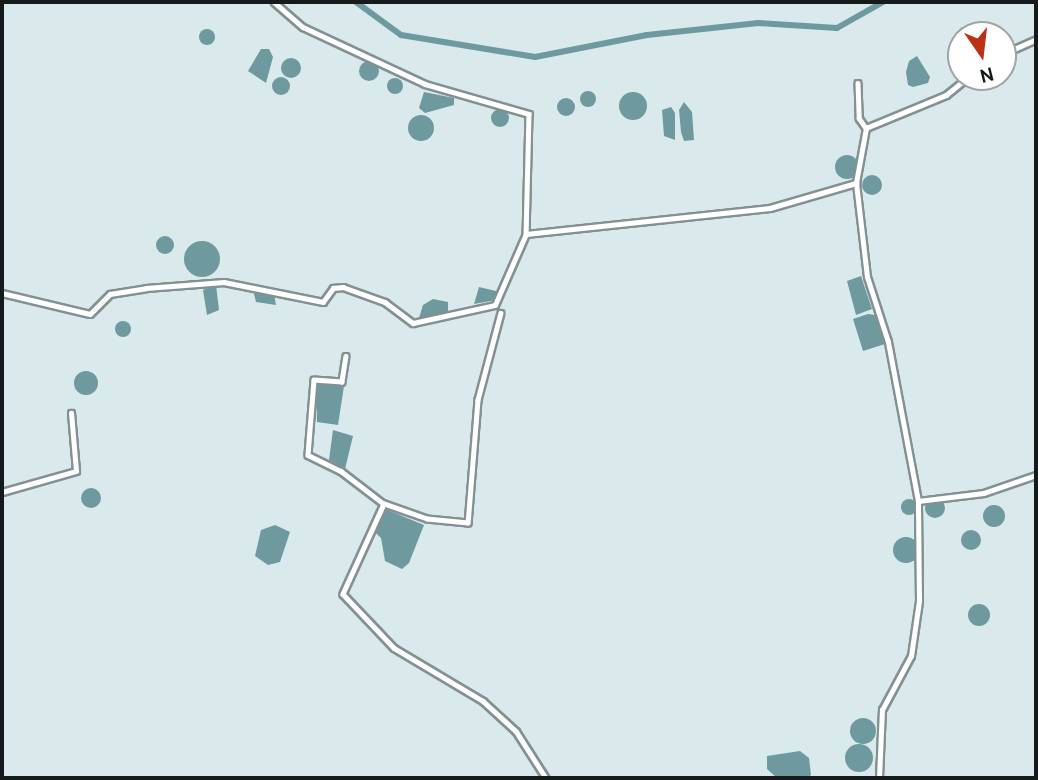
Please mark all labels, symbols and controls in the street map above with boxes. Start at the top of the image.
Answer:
north arrow [947,21,1017,91]
text: N [977,62,996,88]

